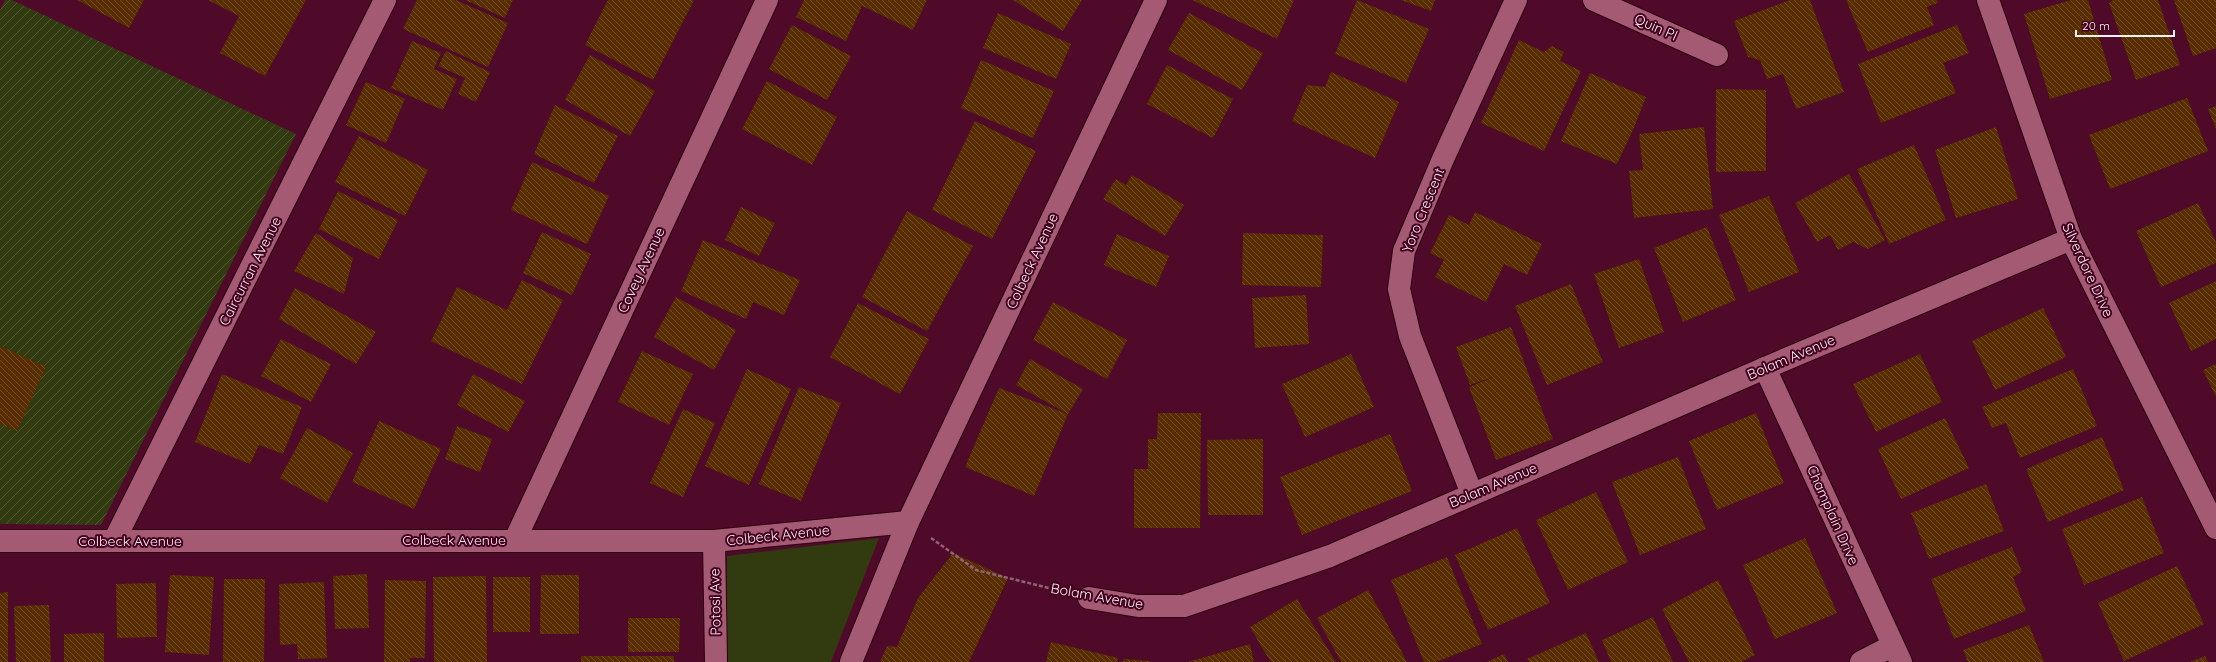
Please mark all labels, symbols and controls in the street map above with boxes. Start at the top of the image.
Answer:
street label: Quin Pl [1632,10,1680,44]
scale bar [2076,12,2174,38]
text: 20 m [2082,18,2110,33]
street label: Yoro Crescent [1398,165,1448,255]
street label: Colbeck Avenue [1002,210,1062,312]
street label: Caircurran Avenue [215,213,285,328]
street label: Silverdore Drive [2058,220,2118,320]
street label: Covey Avenue [613,224,669,316]
street label: Bolam Avenue [1744,330,1838,384]
street label: Bolam Avenue [1446,458,1540,512]
street label: Champlain Drive [1803,462,1863,568]
street label: Colbeck Avenue [726,521,831,549]
street label: Colbeck Avenue [402,531,506,549]
street label: Colbeck Avenue [78,532,182,550]
street label: Potosi Ave [705,568,725,636]
street label: Bolam Avenue [1049,579,1145,613]

